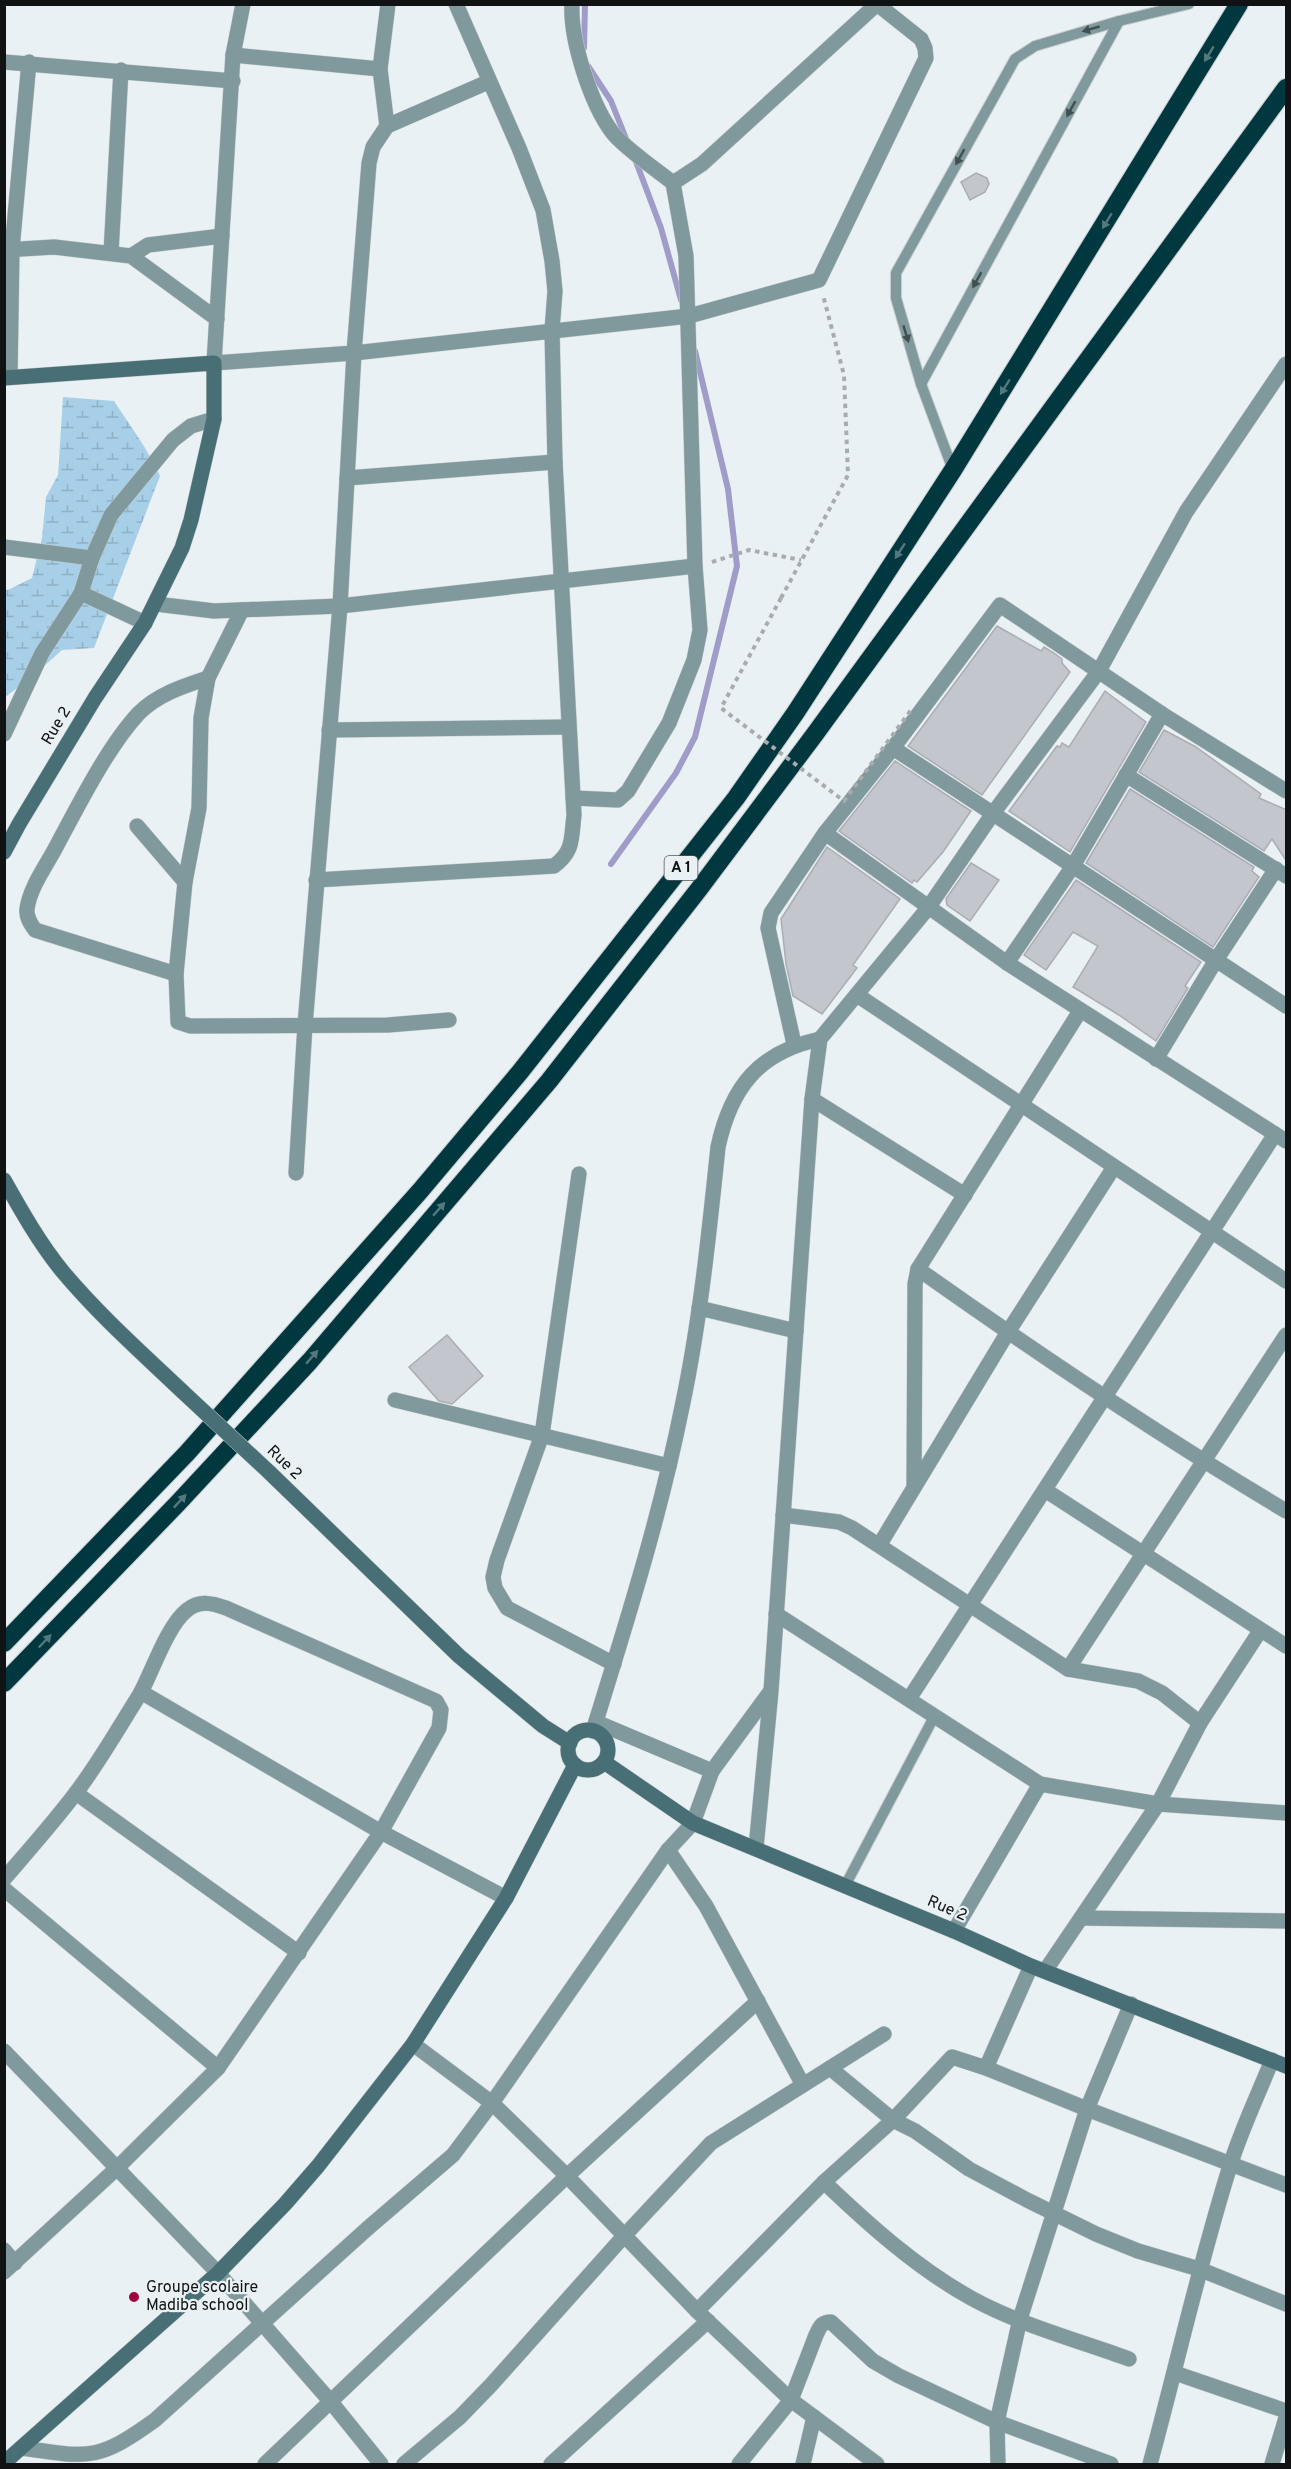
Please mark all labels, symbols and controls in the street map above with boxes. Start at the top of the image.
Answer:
one-way arrow [1082,25,1100,34]
one-way arrow [1203,46,1214,63]
one-way arrow [1066,101,1076,118]
one-way arrow [955,149,966,165]
one-way arrow [1102,213,1113,229]
one-way arrow [972,272,982,289]
one-way arrow [902,325,911,343]
one-way arrow [999,379,1010,395]
one-way arrow [894,543,906,559]
street label: Rue 2 [38,703,76,749]
road number: A 1 [664,856,698,880]
one-way arrow [432,1202,445,1217]
one-way arrow [306,1349,319,1365]
street label: Rue 2 [262,1441,306,1485]
one-way arrow [173,1494,187,1508]
one-way arrow [38,1634,51,1649]
street label: Rue 2 [924,1892,970,1926]
place label: Groupe scolaire Madiba school [146,2278,258,2316]
marker: Groupe scolaire Madiba school [127,2290,141,2304]

